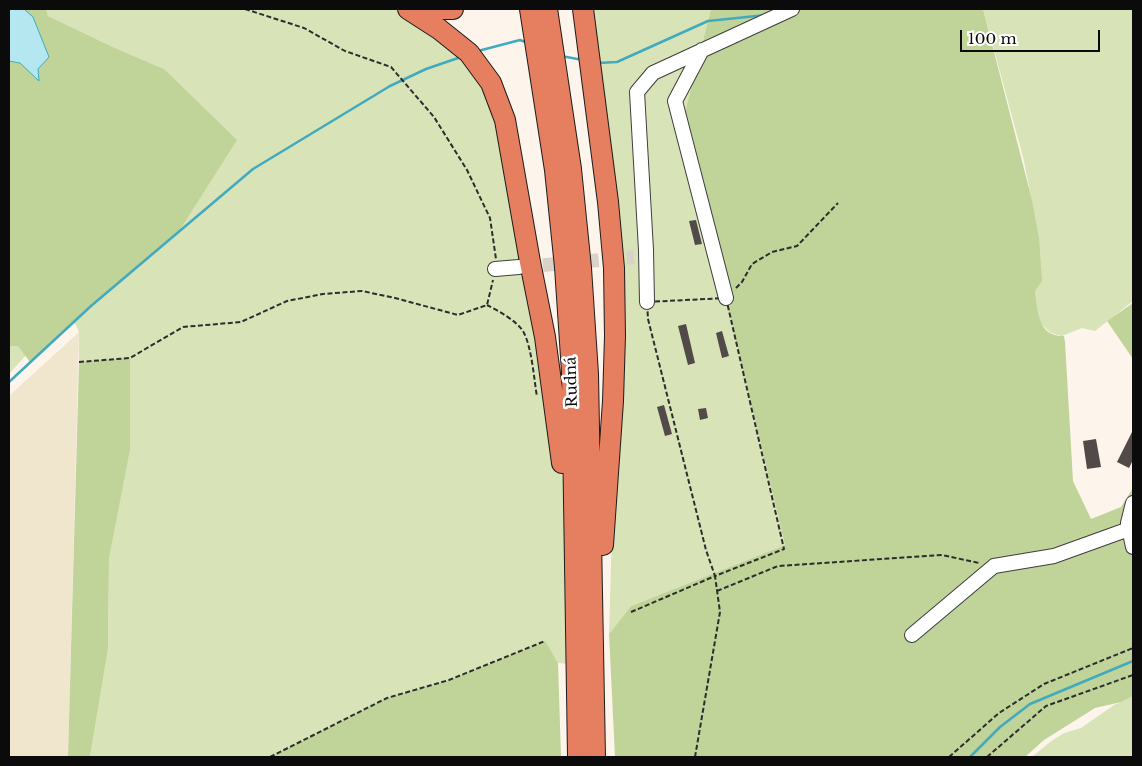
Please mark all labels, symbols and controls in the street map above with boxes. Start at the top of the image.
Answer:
scale bar [962,20,1102,52]
text: 100 m [968,29,1017,48]
street label: Rudná [562,356,582,408]

